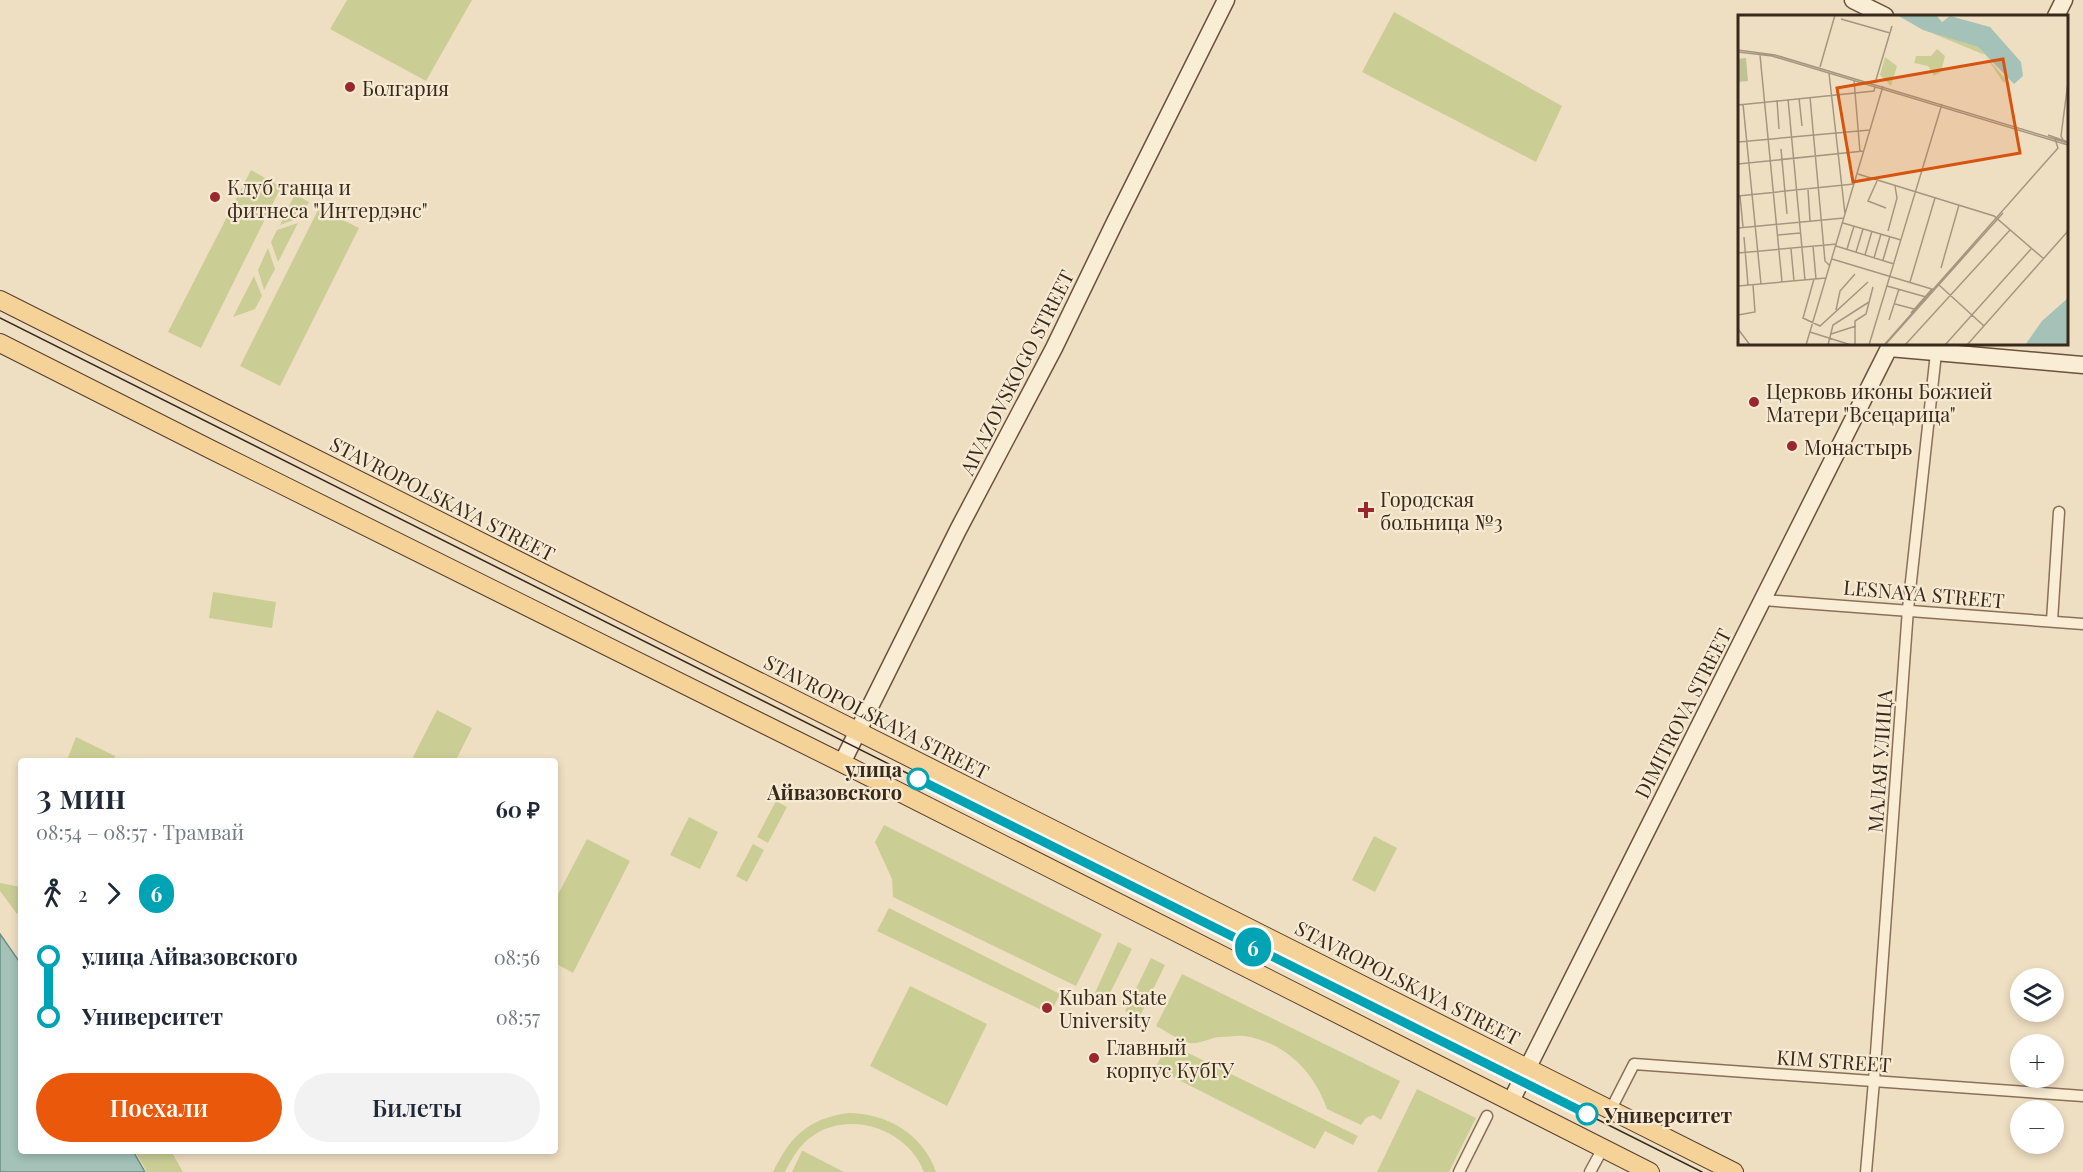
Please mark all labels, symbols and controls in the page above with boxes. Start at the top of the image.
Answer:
inset map [1738,15,2068,345]
place label: Болгария [362,74,449,101]
marker: Болгария [343,80,357,94]
place label: Клуб танца и фитнеса "Интердэнс" [227,173,428,223]
marker: Клуб танца и фитнеса "Интердэнс" [208,190,222,204]
street label: AIVAZOVSKOGO STREET [952,265,1079,480]
place label: Церковь иконы Божией Матери "Всецарица" [1766,377,1992,427]
marker: Церковь иконы Божией Матери "Всецарица" [1747,395,1761,409]
street label: STAVROPOLSKAYA STREET [326,429,560,567]
place label: Монастырь [1804,433,1912,460]
marker: Монастырь [1785,439,1799,453]
place label: Городская больница №3 [1380,485,1503,535]
marker: Городская больница №3 [1357,501,1375,519]
street label: LESNAYA STREET [1842,573,2006,613]
street label: DIMITROVA STREET [1628,624,1736,802]
street label: STAVROPOLSKAYA STREET [760,647,994,785]
street label: МАЛАЯ УЛИЦА [1861,688,1897,833]
place label: улица Айвазовского [766,755,903,805]
marker: улица Айвазовского [907,768,929,790]
text: 3 мин [36,773,126,817]
text: 60 ₽ [496,794,540,824]
text: 08:54 – 08:57 · Трамвай [36,818,244,845]
icon: walk [36,877,69,910]
icon: forward [97,877,130,910]
text: 6 [151,879,162,907]
text: 2 [78,880,88,907]
street label: STAVROPOLSKAYA STREET [1291,913,1525,1051]
line badge: 6 [1234,928,1272,966]
text: 6 [1247,933,1259,961]
text: улица Айвазовского [82,941,298,971]
text: 08:56 [494,943,540,970]
map controls [2010,968,2064,1154]
button: layers [2010,968,2064,1022]
place label: Kuban State University [1059,983,1167,1033]
text: Университет [82,1001,223,1031]
marker: Kuban State University [1040,1001,1054,1015]
text: 08:57 [496,1003,540,1030]
place label: Главный корпус КубГУ [1106,1033,1235,1083]
button: + [2010,1034,2064,1088]
street label: KIM STREET [1776,1043,1892,1077]
marker: Главный корпус КубГУ [1087,1051,1101,1065]
button: Поехали [36,1073,282,1142]
button: Билеты [294,1073,540,1142]
button: − [2010,1100,2064,1154]
place label: Университет [1603,1101,1733,1128]
marker: Университет [1576,1103,1598,1125]

